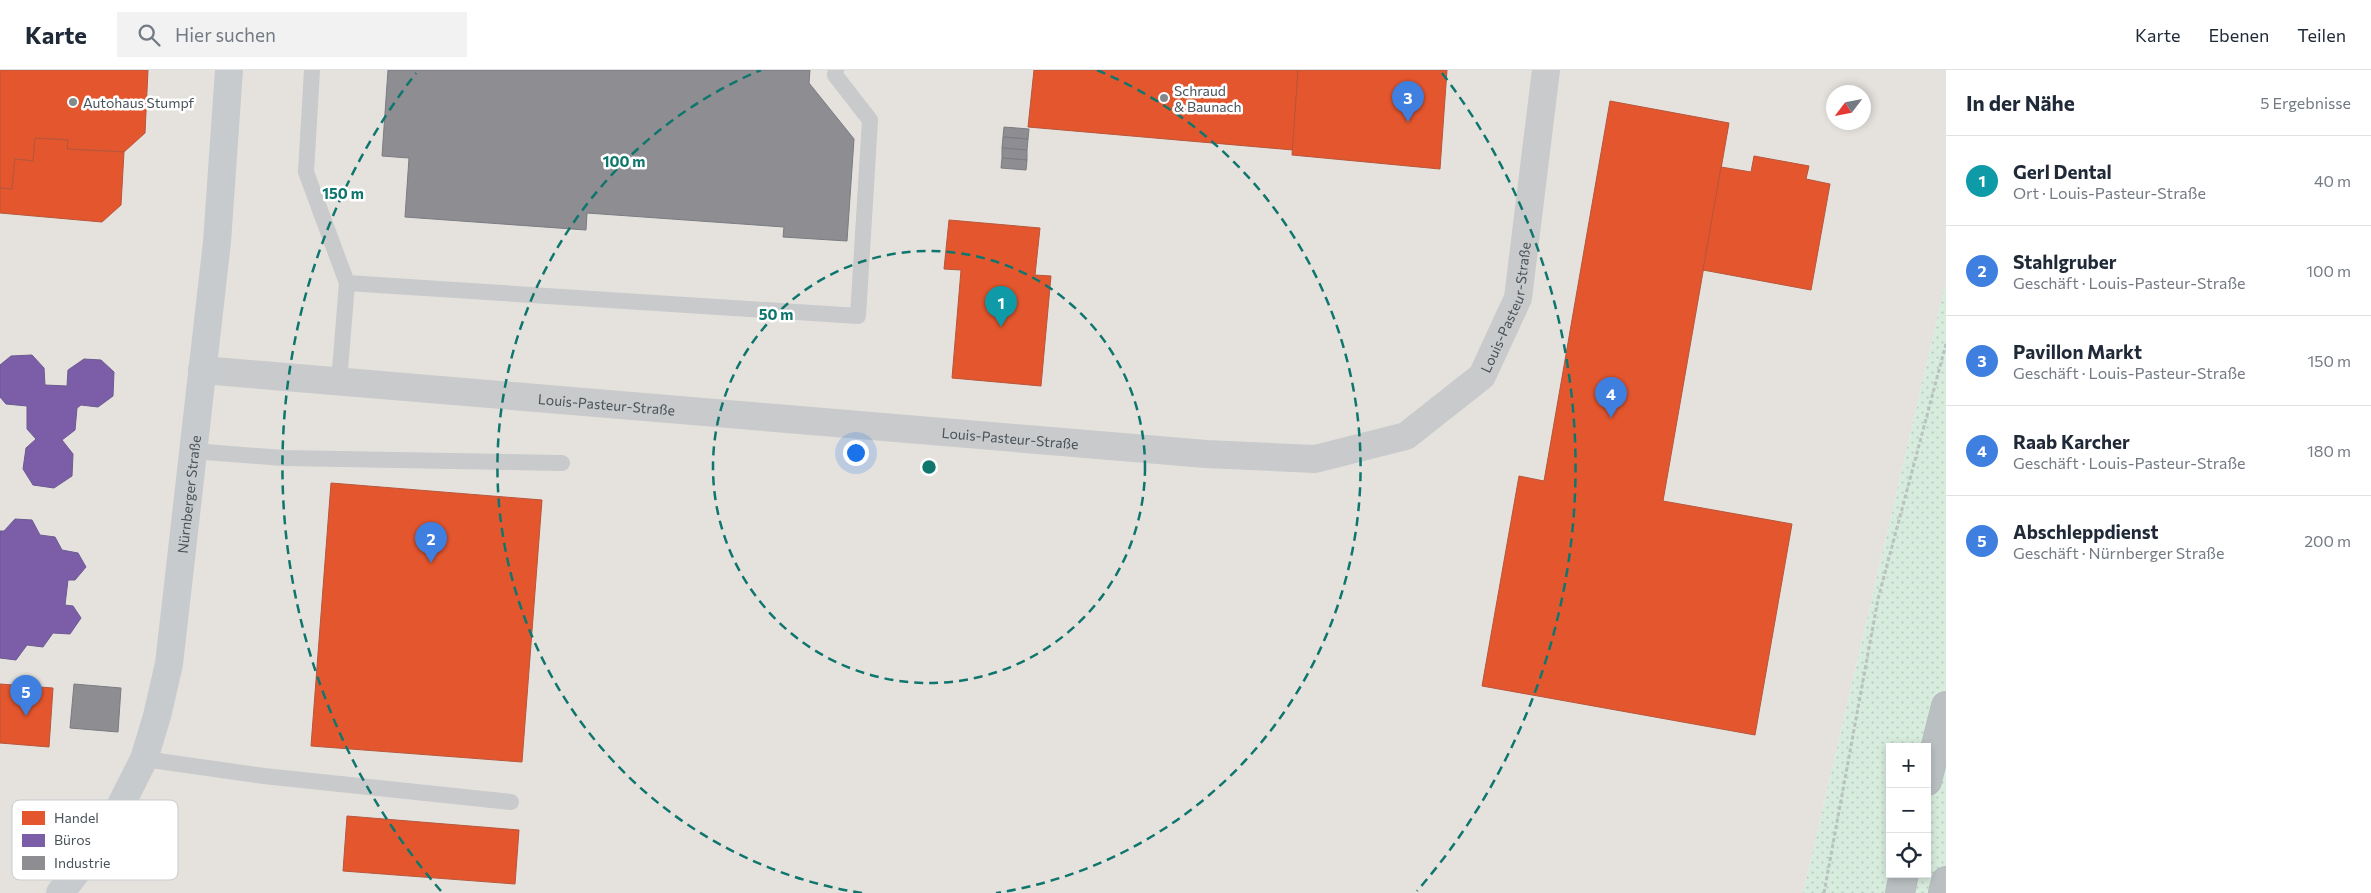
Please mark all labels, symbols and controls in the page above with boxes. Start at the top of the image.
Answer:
search box [117,12,467,57]
text: Karte [25,20,87,49]
icon: search [135,21,163,49]
text: Hier suchen [175,23,276,46]
text: Karte [2135,24,2180,46]
text: Ebenen [2208,24,2269,46]
text: Teilen [2297,24,2346,46]
pin: 3 [1392,81,1424,122]
place label: Schraud & Baunach [1174,82,1241,115]
north arrow [1826,85,1871,130]
text: In der Nähe [1966,90,2075,115]
marker: Schraud & Baunach [1158,92,1170,104]
text: 5 Ergebnisse [2260,93,2351,112]
place label: Autohaus Stumpf [83,94,195,111]
marker: Autohaus Stumpf [67,96,79,108]
text: 100 m [603,152,645,170]
text: Gerl Dental [2013,160,2112,183]
text: 1 [1978,171,1986,190]
text: 40 m [2314,171,2351,190]
text: Ort · Louis-Pasteur-Straße [2013,183,2206,202]
text: 150 m [322,184,364,202]
street label: Louis-Pasteur-Straße [1476,241,1533,375]
text: Stahlgruber [2013,250,2117,273]
text: 2 [1977,261,1987,280]
text: 100 m [2306,261,2351,280]
text: Geschäft · Louis-Pasteur-Straße [2013,273,2246,292]
pin: 1 [985,286,1017,327]
text: 50 m [759,305,793,323]
text: Pavillon Markt [2013,340,2142,363]
text: 3 [1977,351,1987,370]
text: 150 m [2308,351,2351,370]
text: Geschäft · Louis-Pasteur-Straße [2013,363,2246,382]
pin: 4 [1595,377,1627,418]
street label: Louis-Pasteur-Straße [537,390,676,418]
street label: Louis-Pasteur-Straße [941,423,1079,452]
text: Raab Karcher [2013,430,2130,453]
street label: Nürnberger Straße [173,434,203,554]
your location [843,440,869,466]
text: 4 [1977,441,1987,460]
text: 180 m [2307,441,2351,460]
text: Geschäft · Louis-Pasteur-Straße [2013,453,2246,472]
centre of rings [920,458,938,476]
text: Abschleppdienst [2013,520,2159,543]
pin: 2 [415,522,447,563]
text: 5 [1977,531,1987,550]
text: 200 m [2304,531,2351,550]
text: Geschäft · Nürnberger Straße [2013,543,2224,562]
pin: 5 [10,675,42,716]
map controls [1886,743,1931,878]
button: + [1886,743,1931,788]
button: − [1886,788,1931,833]
legend [12,800,178,880]
text: Handel [54,809,99,826]
text: Büros [54,831,91,848]
button: locate [1886,833,1931,878]
text: Industrie [54,854,111,871]

